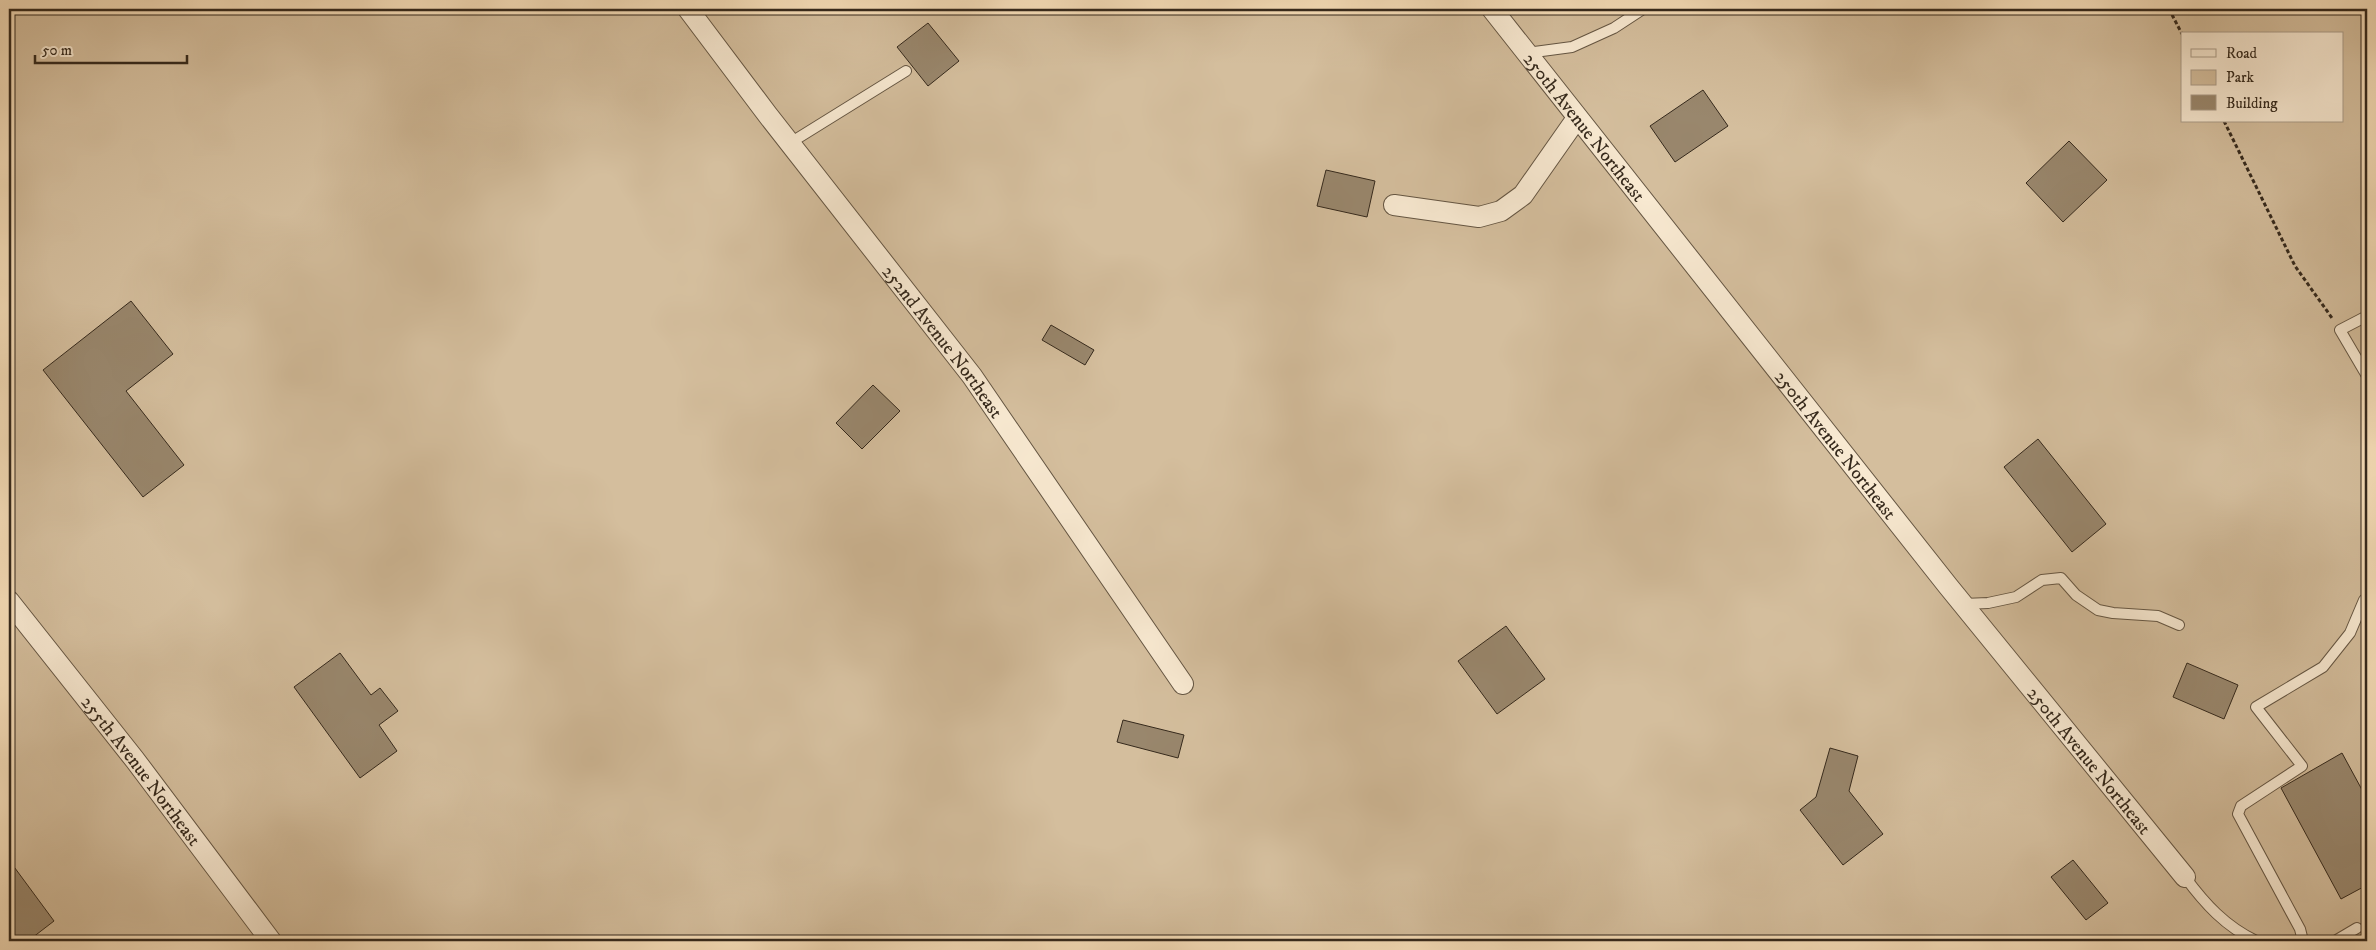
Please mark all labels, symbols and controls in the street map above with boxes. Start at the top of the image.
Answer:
scale bar [35,32,188,64]
legend [2181,32,2344,122]
text: 50 m [42,41,72,60]
text: Road [2226,44,2258,63]
street label: 250th Avenue Northeast [1518,48,1650,207]
text: Park [2226,68,2255,87]
text: Building [2226,94,2278,113]
street label: 252nd Avenue Northeast [877,261,1007,423]
street label: 250th Avenue Northeast [1769,366,1901,525]
street label: 250th Avenue Northeast [2022,683,2156,840]
street label: 255th Avenue Northeast [76,692,205,851]

